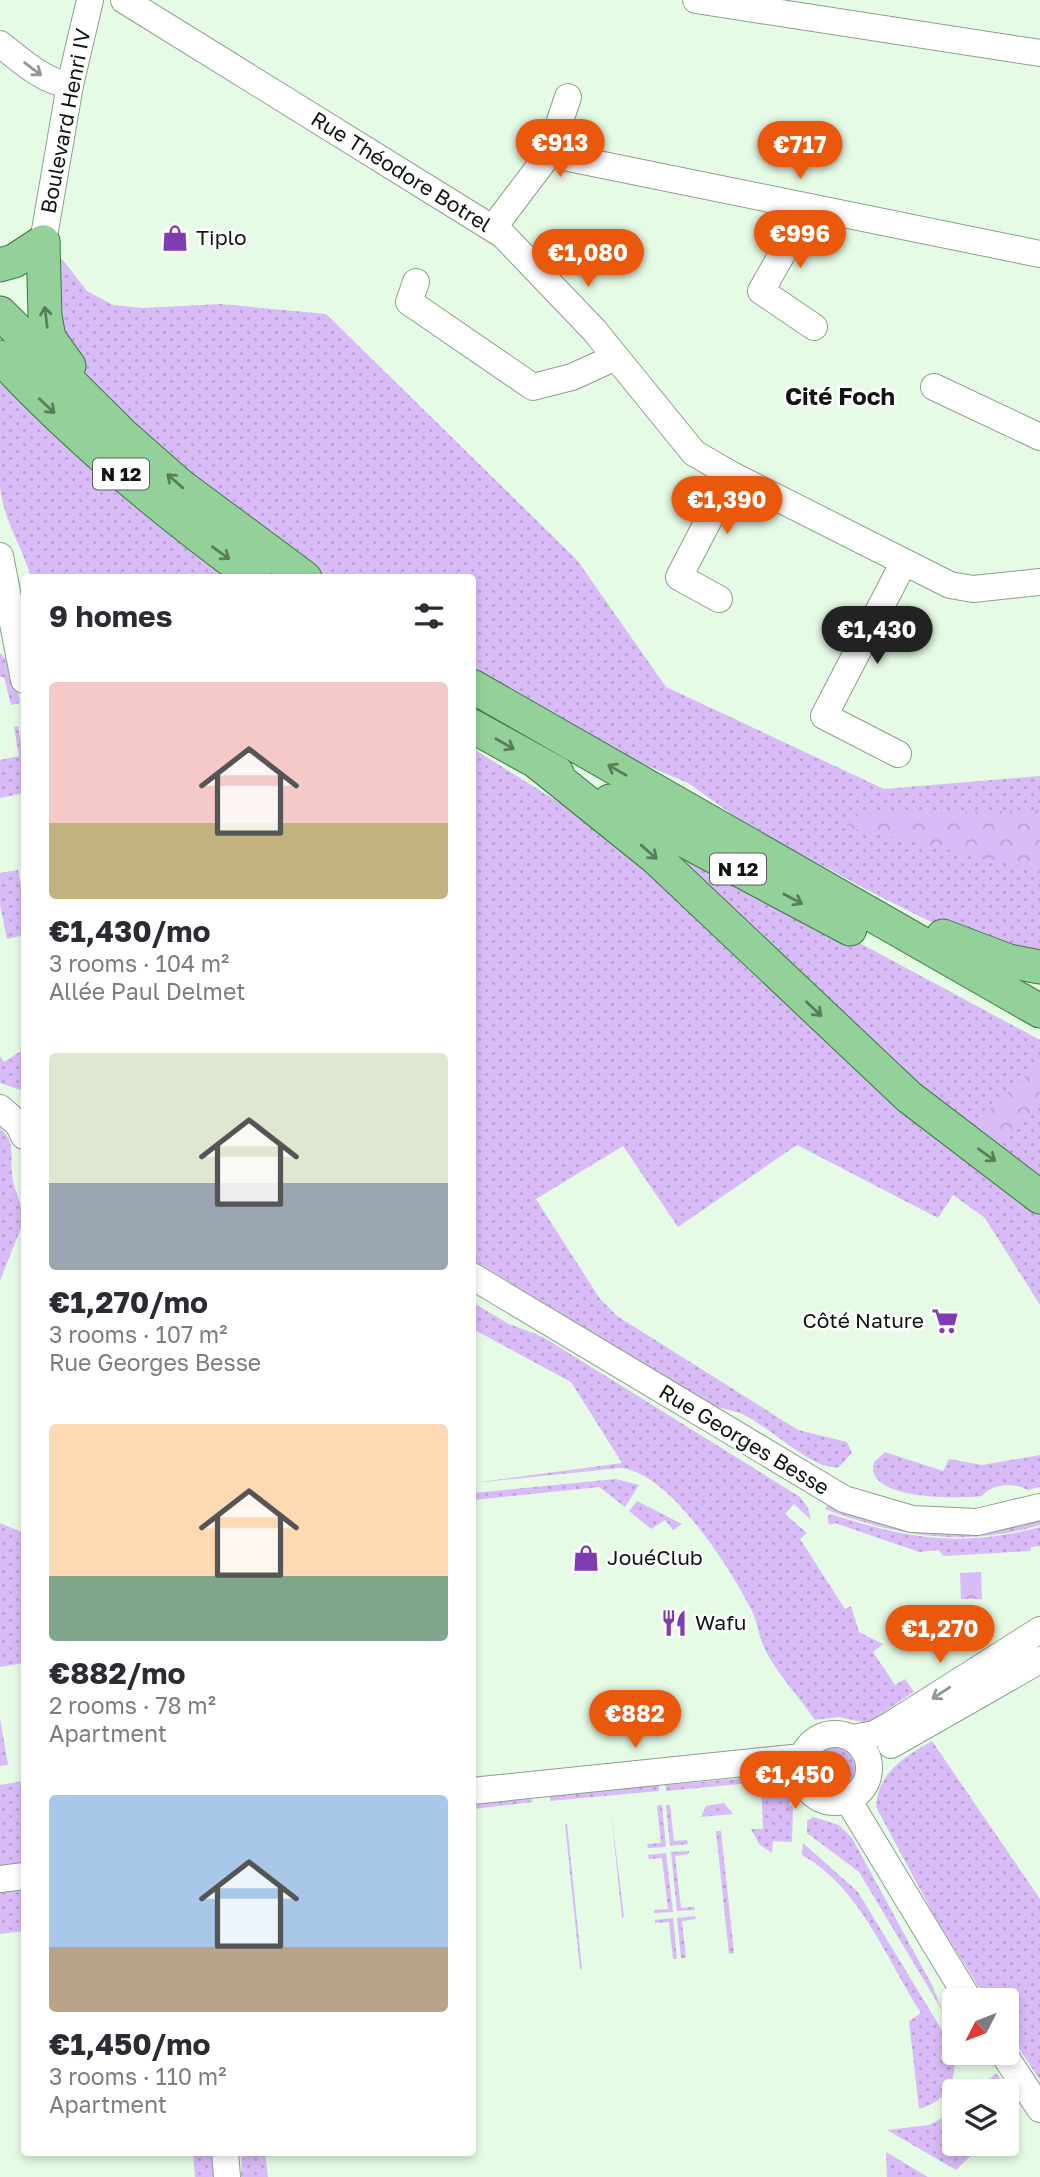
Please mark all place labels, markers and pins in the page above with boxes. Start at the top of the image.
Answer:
pin: €913 [519,120,601,179]
pin: €717 [759,122,841,181]
pin: €996 [759,210,841,270]
shop icon: Tiplo [160,223,190,253]
place label: Tiplo [196,224,247,250]
pin: €1,080 [531,230,645,289]
pin: €1,390 [670,476,784,536]
pin: €1,430 [820,606,934,666]
supermarket icon: Côté Nature [930,1306,960,1336]
place label: Côté Nature [802,1307,924,1333]
shop icon: JouéClub [571,1543,601,1573]
place label: JouéClub [607,1544,703,1570]
pin: €1,270 [883,1606,997,1665]
restaurant icon: Wafu [659,1608,689,1638]
place label: Wafu [695,1609,747,1635]
pin: €882 [594,1690,676,1750]
pin: €1,450 [738,1752,852,1811]

